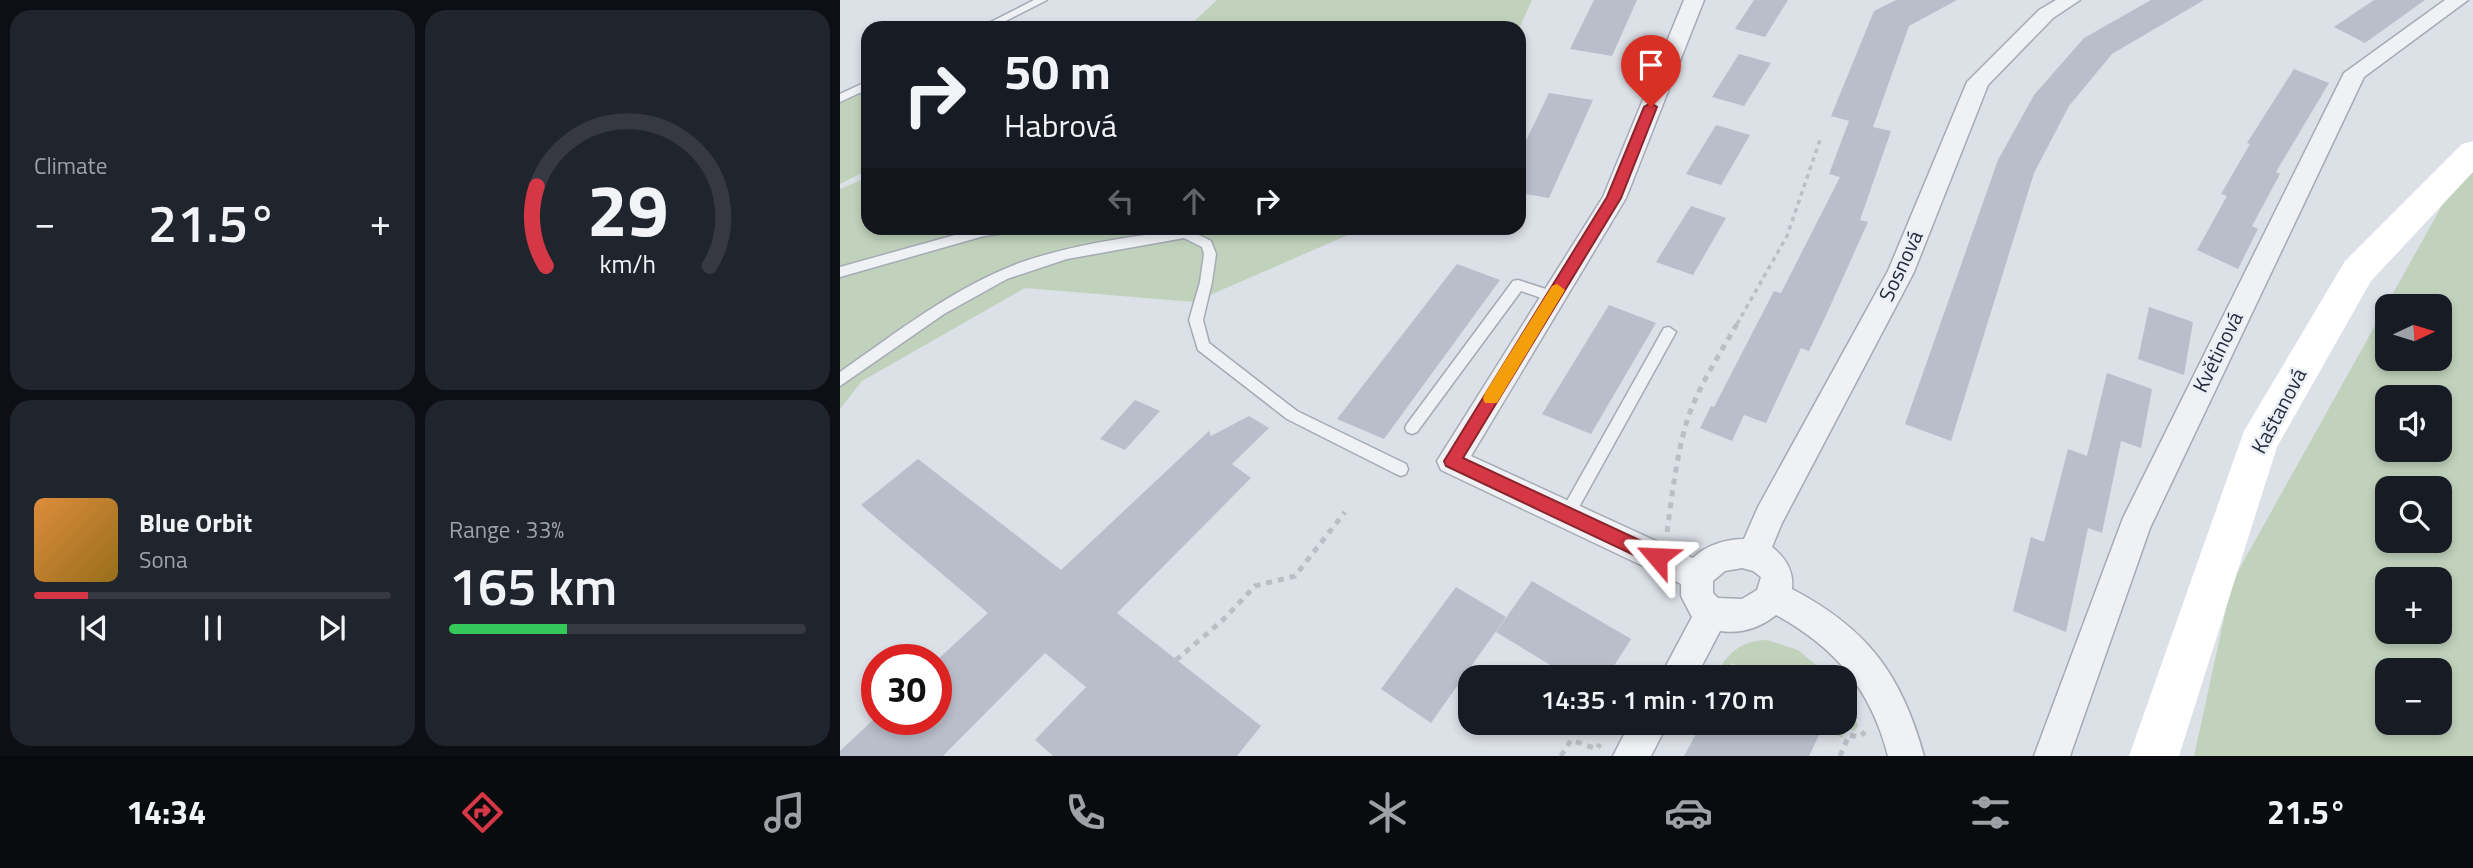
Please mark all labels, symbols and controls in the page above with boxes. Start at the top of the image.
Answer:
text: 50 m [1004,33,1111,108]
pin [1621,35,1681,107]
icon: arrive [1632,46,1670,84]
icon: right [889,49,980,140]
text: Habrová [1004,101,1117,149]
text: Climate [34,148,107,183]
text: 29 [587,154,668,264]
icon: left [1102,182,1140,220]
icon: ahead [1175,182,1213,220]
icon: right [1248,182,1286,220]
text: 21.5° [148,183,277,262]
text: − [34,193,55,251]
text: + [370,193,391,251]
street label: Sosnová [1870,224,1931,306]
text: km/h [599,245,656,283]
north arrow [2375,294,2452,371]
map controls [2375,294,2452,735]
street label: Květinová [2184,305,2251,397]
street label: Kaštanová [2242,362,2314,459]
button: sound [2375,385,2452,462]
button: search [2375,476,2452,553]
text: Blue Orbit [139,503,252,542]
text: Range · 33% [449,512,564,547]
position arrow [1620,520,1694,594]
text: Sona [139,542,187,577]
text: 165 km [449,546,617,625]
button: + [2375,567,2452,644]
icon: previous [75,609,113,647]
icon: pause [194,609,232,647]
icon: next [313,609,351,647]
speed limit sign: 30 [861,644,952,735]
button: − [2375,658,2452,735]
text: 14:35 · 1 min · 170 m [1541,680,1774,719]
text: 14:34 [126,788,206,836]
icon: directions [458,788,507,837]
icon: music [760,788,809,837]
icon: phone [1061,788,1110,837]
icon: climate [1363,788,1412,837]
icon: car [1664,788,1713,837]
icon: filters [1966,788,2015,837]
text: 21.5° [2267,788,2347,836]

